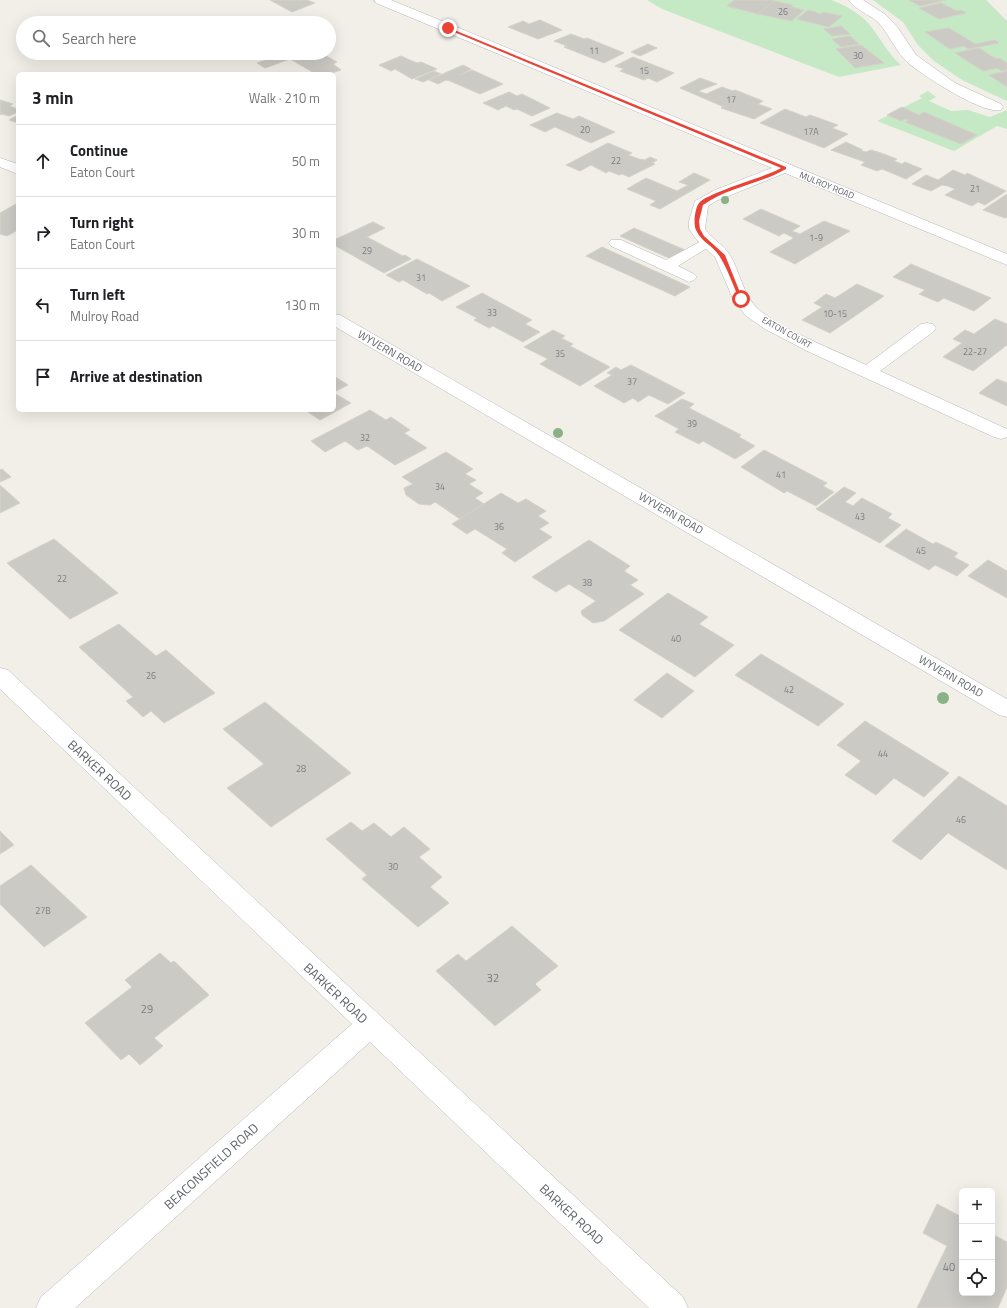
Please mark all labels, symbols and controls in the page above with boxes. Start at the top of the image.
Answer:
house number: 26 [778,5,788,18]
search box [16,16,336,60]
route end [439,19,457,37]
icon: search [30,27,52,49]
text: Search here [62,27,136,50]
house number: 11 [589,44,599,57]
house number: 30 [853,49,863,62]
house number: 15 [639,64,649,77]
text: 3 min [32,85,73,111]
text: Walk · 210 m [249,88,320,108]
house number: 17 [726,93,736,106]
house number: 20 [580,123,590,136]
house number: 17A [803,125,819,138]
text: Continue [70,139,128,162]
icon: ahead [32,150,54,172]
text: 50 m [292,151,320,171]
house number: 22 [611,154,621,167]
text: Eaton Court [70,162,135,182]
street label: MULROY ROAD [798,168,857,202]
house number: 21 [970,182,980,195]
text: Turn right [70,211,134,234]
icon: right [32,222,54,244]
text: 30 m [292,223,320,243]
house number: 1-9 [809,231,823,244]
text: Eaton Court [70,234,135,254]
house number: 29 [362,244,372,257]
house number: 31 [416,271,426,284]
text: Turn left [70,283,125,306]
route start [732,290,750,308]
icon: left [32,294,54,316]
text: 130 m [284,295,320,315]
text: Mulroy Road [70,306,139,326]
house number: 33 [487,306,497,319]
house number: 10-15 [823,307,847,320]
street label: EATON COURT [760,313,815,351]
street label: WYVERN ROAD [355,326,425,376]
house number: 22-27 [963,345,987,358]
house number: 35 [555,347,565,360]
text: Arrive at destination [70,365,203,388]
icon: arrive [32,366,54,388]
house number: 37 [627,375,637,388]
house number: 39 [687,417,697,430]
house number: 32 [360,431,370,444]
house number: 41 [776,468,786,481]
house number: 34 [435,480,445,493]
street label: WYVERN ROAD [636,488,706,538]
house number: 43 [855,510,865,523]
house number: 36 [494,520,504,533]
house number: 45 [916,544,926,557]
house number: 22 [57,572,67,585]
house number: 38 [582,576,592,589]
house number: 40 [671,632,681,645]
street label: WYVERN ROAD [916,651,986,701]
house number: 26 [146,669,156,682]
house number: 42 [784,683,794,696]
street label: BARKER ROAD [63,735,137,805]
house number: 44 [878,747,888,760]
house number: 28 [296,762,306,775]
house number: 46 [956,813,966,826]
house number: 30 [388,860,398,873]
house number: 27B [35,904,51,917]
street label: BARKER ROAD [299,958,373,1028]
house number: 32 [487,970,499,986]
house number: 29 [141,1001,153,1017]
street label: BEACONSFIELD ROAD [159,1118,263,1214]
street label: BARKER ROAD [535,1179,609,1249]
map controls [959,1188,995,1296]
button: + [959,1188,995,1224]
button: − [959,1224,995,1260]
house number: 40 [943,1259,955,1275]
button: locate [959,1260,995,1296]

